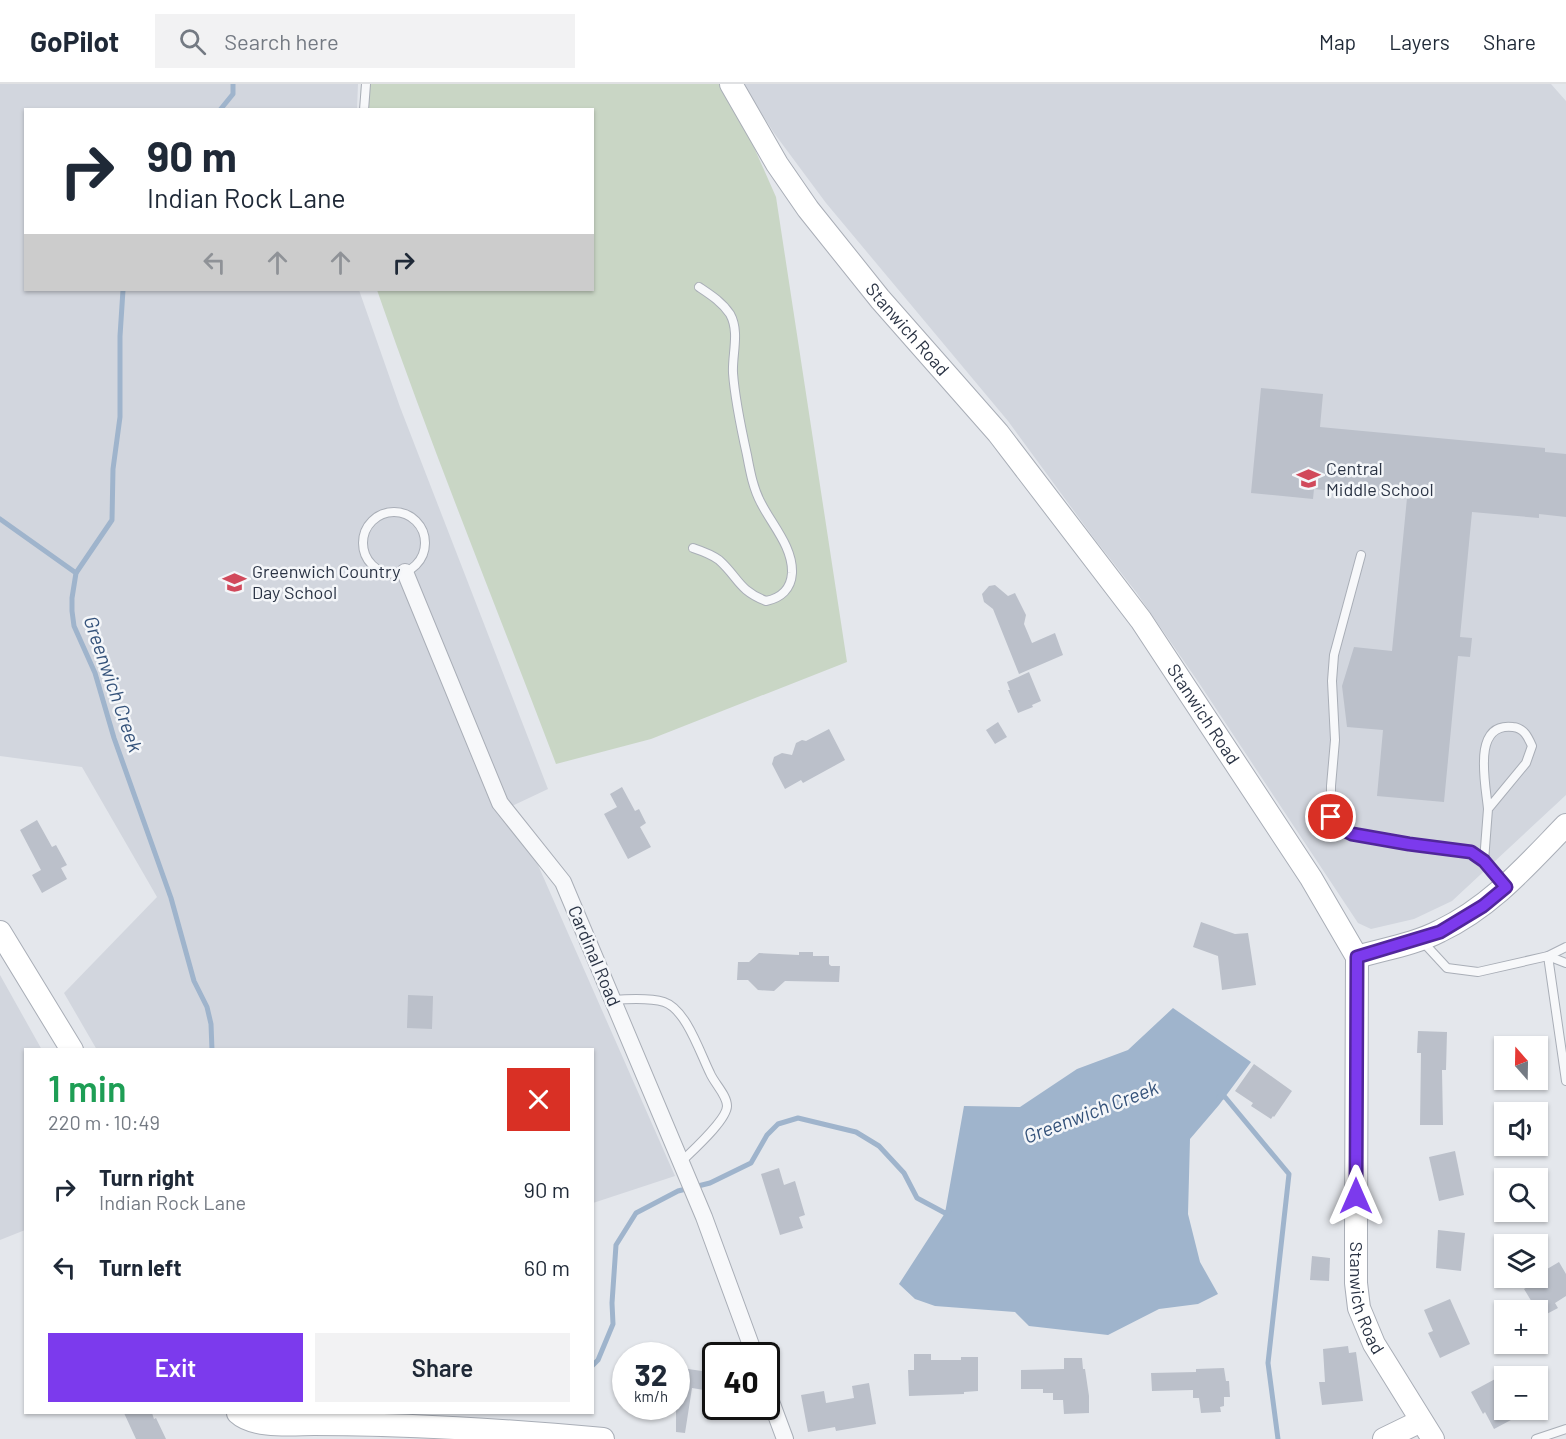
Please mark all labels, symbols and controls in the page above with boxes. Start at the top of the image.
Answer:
search box [155,14,575,68]
text: GoPilot [30,24,119,58]
icon: search [176,25,209,58]
text: Search here [224,28,339,54]
text: Map [1319,29,1356,54]
text: Layers [1389,29,1450,54]
text: Share [1483,29,1536,54]
text: 90 m [147,130,237,180]
icon: right [48,132,126,210]
text: Indian Rock Lane [147,181,346,213]
icon: left [198,246,231,279]
icon: ahead [261,246,294,279]
icon: ahead [324,246,357,279]
icon: right [387,246,420,279]
street label: Stanwich Road [861,278,954,380]
place label: Central Middle School [1326,457,1434,500]
school or university icon: Central Middle School [1295,466,1321,492]
place label: Greenwich Country Day School [252,560,400,603]
school or university icon: Greenwich Country Day School [221,569,247,595]
water label: Greenwich Creek [79,612,149,755]
street label: Stanwich Road [1163,659,1245,768]
pin [1305,791,1356,842]
icon: arrive [1314,800,1347,833]
street label: Cardinal Road [564,902,626,1009]
north arrow [1494,1036,1548,1090]
map controls [1494,1036,1548,1420]
text: 1 min [48,1066,127,1109]
button: close [507,1068,570,1131]
water label: Greenwich Creek [1020,1074,1162,1148]
button: sound [1494,1102,1548,1156]
text: 220 m · 10:49 [48,1110,160,1134]
text: Turn right [99,1164,194,1190]
position arrow [1324,1164,1388,1228]
button: search [1494,1168,1548,1222]
icon: right [48,1173,81,1206]
text: 90 m [524,1176,570,1202]
text: Indian Rock Lane [99,1190,246,1214]
button: layers [1494,1234,1548,1288]
street label: Stanwich Road [1345,1242,1390,1358]
icon: left [48,1251,81,1284]
text: Turn left [99,1254,182,1280]
text: 60 m [524,1254,570,1280]
button: + [1494,1300,1548,1354]
button: Exit [48,1333,303,1402]
button: Share [315,1333,570,1402]
speed limit sign: 40 [702,1342,780,1420]
text: 32 [635,1356,668,1392]
button: − [1494,1366,1548,1420]
text: km/h [634,1387,668,1405]

